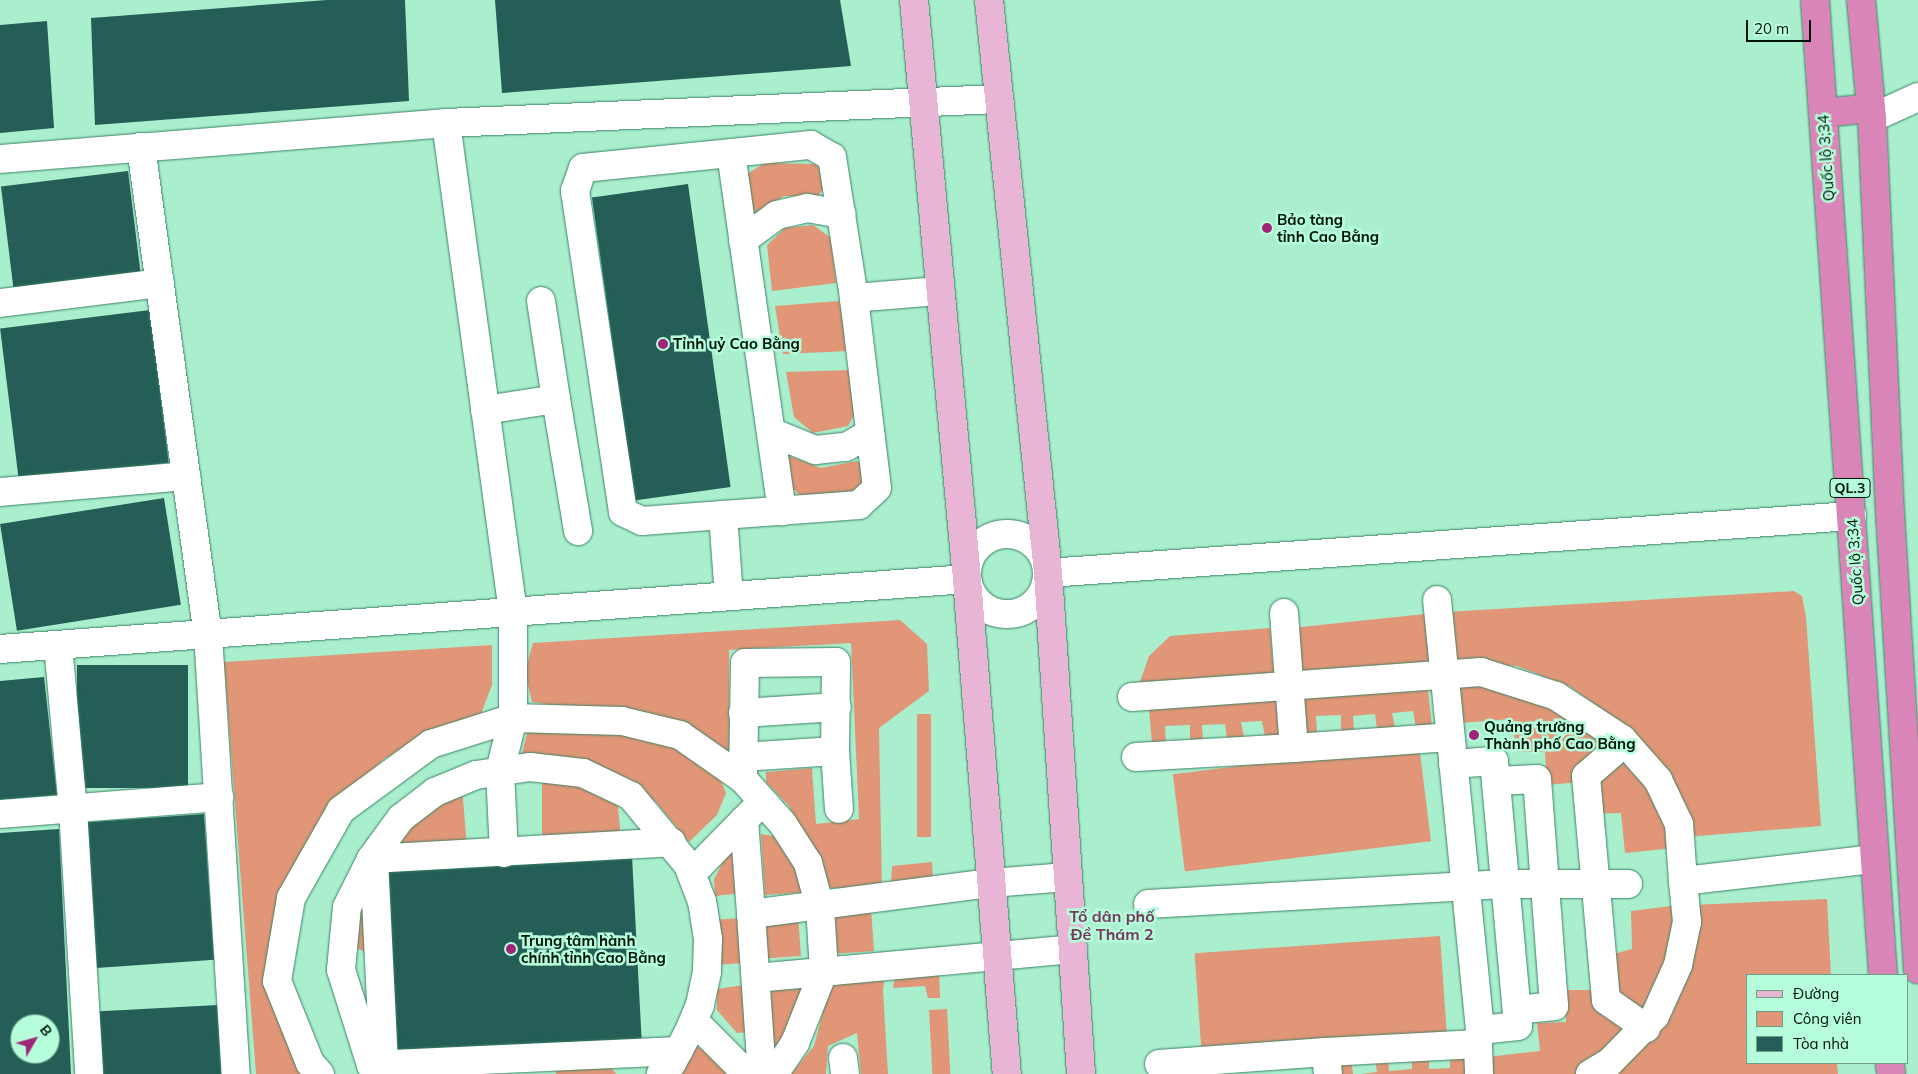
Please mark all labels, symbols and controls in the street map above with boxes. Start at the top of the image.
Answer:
scale bar [1748,10,1813,42]
text: 20 m [1754,19,1789,38]
street label: Quốc lộ 3;34 [1814,114,1838,202]
place label: Bảo tàng tỉnh Cao Bằng [1277,210,1379,245]
marker: Bảo tàng tỉnh Cao Bằng [1261,222,1273,234]
place label: Tỉnh uỷ Cao Bằng [673,335,800,353]
marker: Tỉnh uỷ Cao Bằng [657,338,669,350]
road number: QL.3 [1829,476,1871,499]
street label: Quốc lộ 3;34 [1843,518,1867,606]
place label: Quảng trường Thành phố Cao Bằng [1484,717,1635,752]
marker: Quảng trường Thành phố Cao Bằng [1468,729,1480,741]
district label: Tổ dân phố Đề Thám 2 [1069,906,1155,944]
place label: Trung tâm hành chính tỉnh Cao Bằng [521,931,666,966]
marker: Trung tâm hành chính tỉnh Cao Bằng [505,943,517,955]
legend [1746,974,1908,1064]
text: Đường [1793,984,1839,1003]
text: Công viên [1793,1009,1862,1028]
north arrow [10,1014,60,1064]
text: B [36,1021,56,1040]
text: Tòa nhà [1793,1034,1849,1053]

